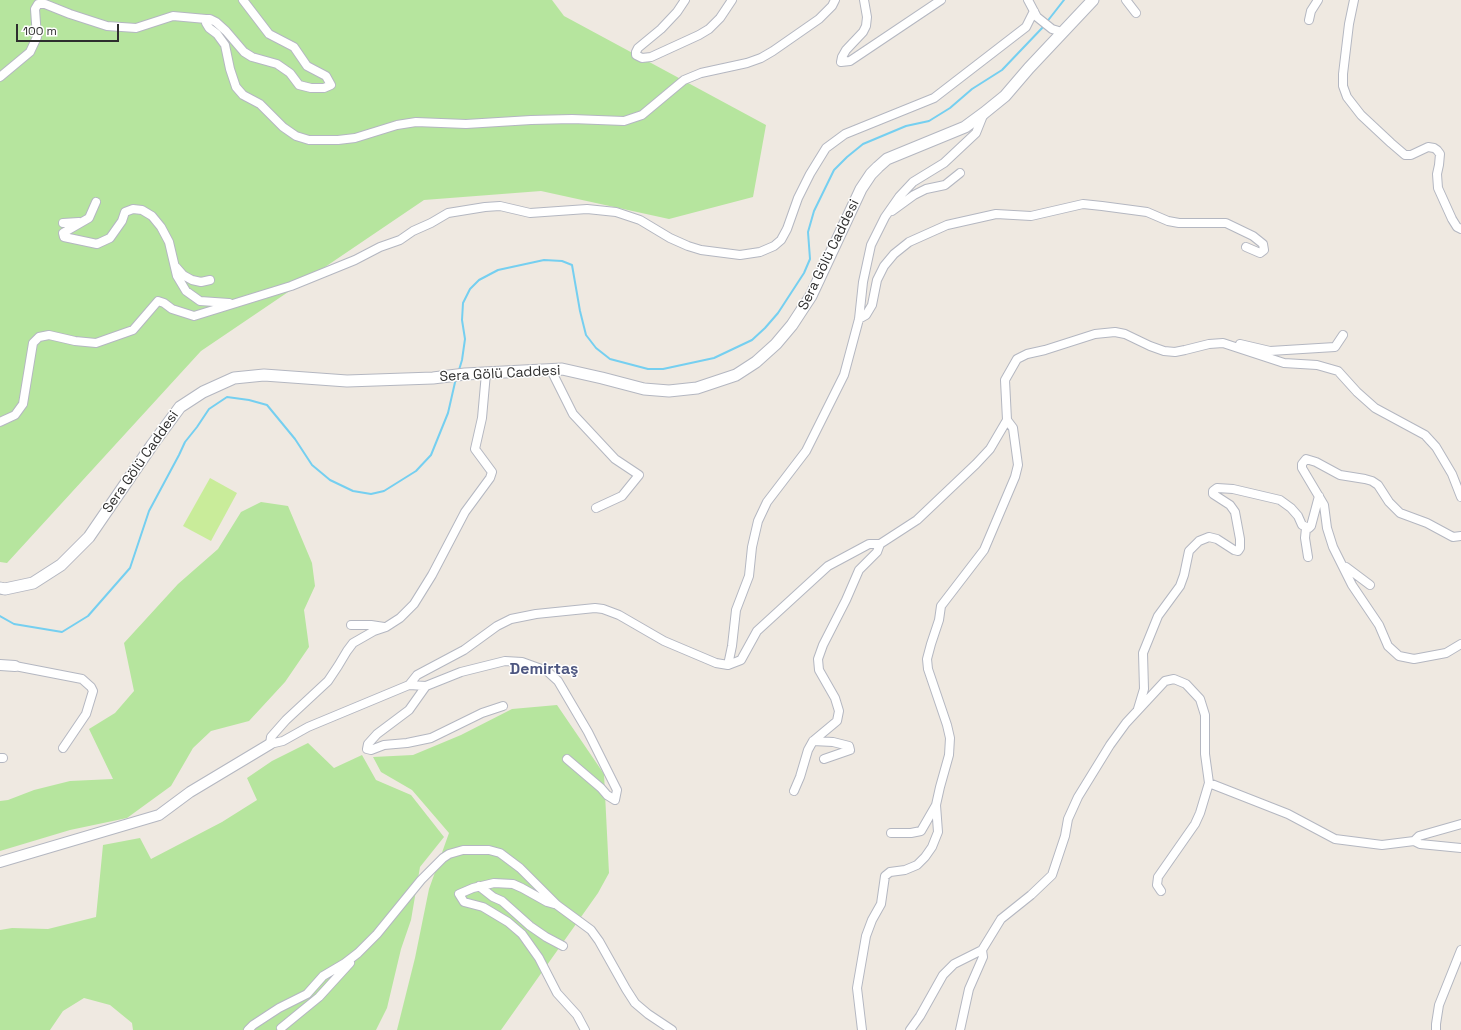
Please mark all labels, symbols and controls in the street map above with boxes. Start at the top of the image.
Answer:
scale bar [18,16,121,42]
text: 100 m [23,23,57,39]
street label: Sera Gölü Caddesi [795,197,863,313]
street label: Sera Gölü Caddesi [439,362,561,386]
street label: Sera Gölü Caddesi [99,408,183,516]
district label: Demirtaş [509,660,579,680]

